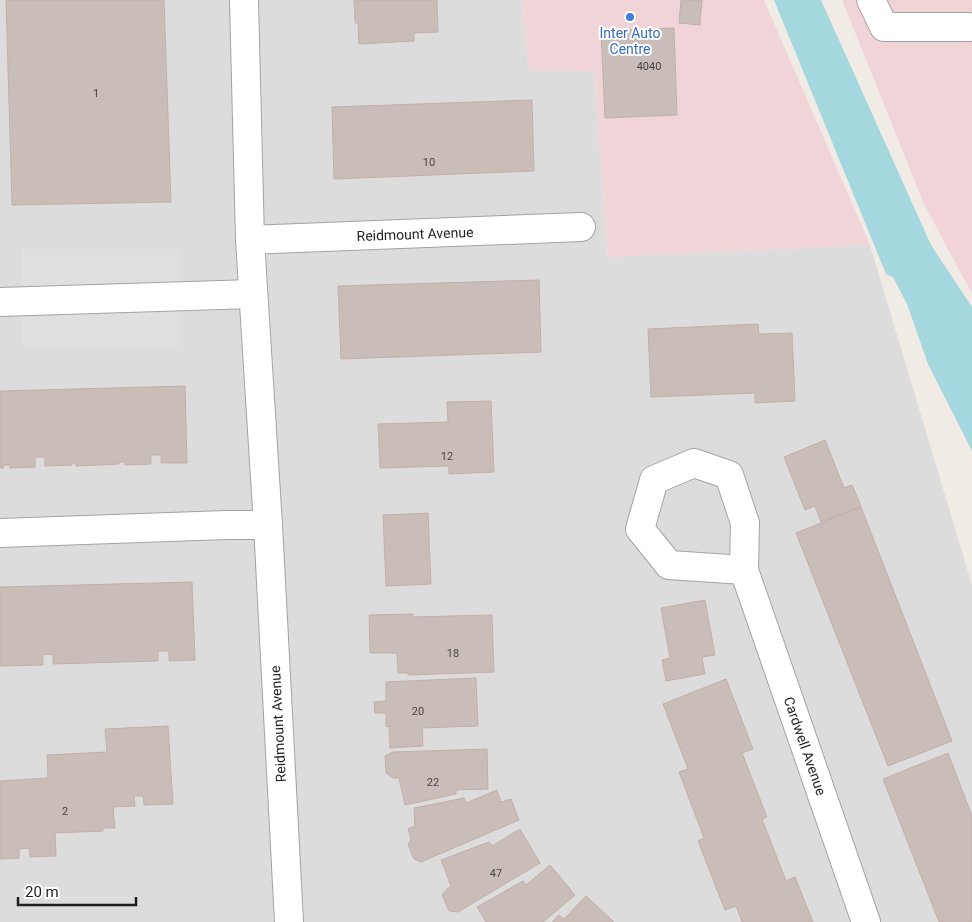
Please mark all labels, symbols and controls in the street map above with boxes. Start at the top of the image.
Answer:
marker: Inter Auto Centre [624,11,636,23]
place label: Inter Auto Centre [600,25,660,57]
house number: 4040 [637,60,661,73]
house number: 1 [93,87,99,100]
house number: 10 [423,156,435,169]
street label: Reidmount Avenue [356,224,474,244]
house number: 12 [441,450,453,463]
house number: 18 [447,647,459,660]
street label: Reidmount Avenue [267,665,289,783]
street label: Cardwell Avenue [781,695,829,797]
house number: 20 [412,705,424,718]
house number: 22 [427,776,439,789]
house number: 2 [62,805,68,818]
house number: 47 [490,867,502,880]
scale bar [18,874,135,906]
text: 20 m [25,883,59,901]

